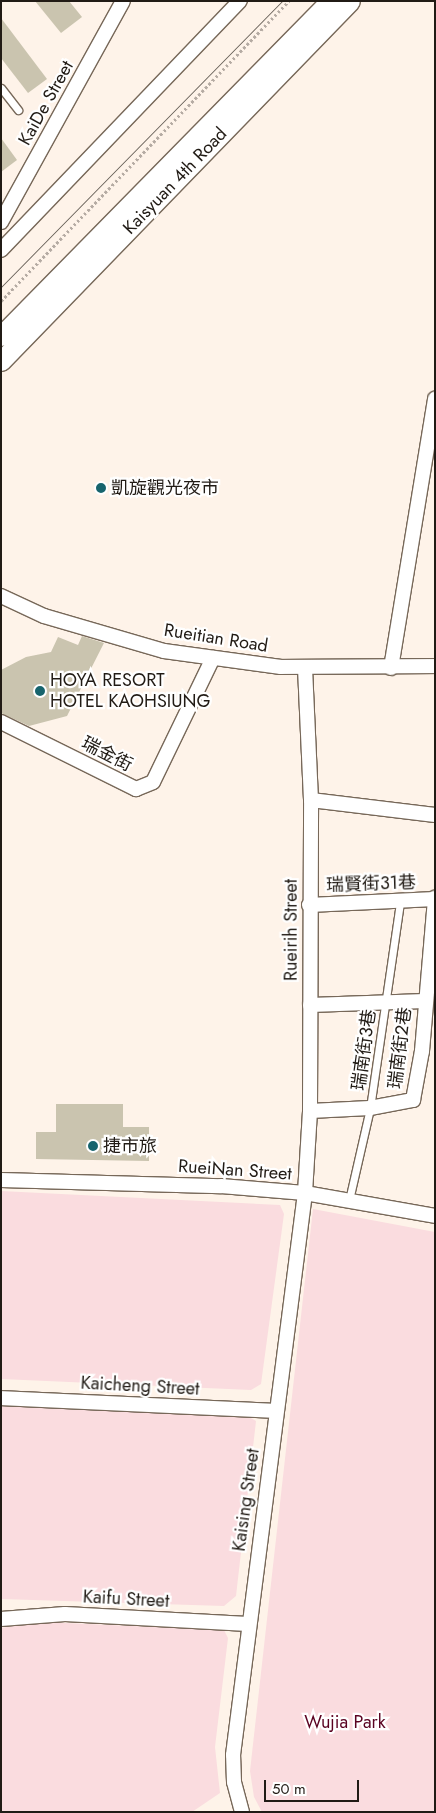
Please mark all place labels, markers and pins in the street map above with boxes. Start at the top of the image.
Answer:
place label: 凱旋觀光夜市 [111,477,219,499]
marker: 凱旋觀光夜市 [95,482,107,494]
place label: HOYA RESORT HOTEL KAOHSIUNG [50,670,210,712]
marker: HOYA RESORT HOTEL KAOHSIUNG [34,685,46,697]
place label: 捷市旅 [103,1135,157,1157]
marker: 捷市旅 [87,1140,99,1152]

